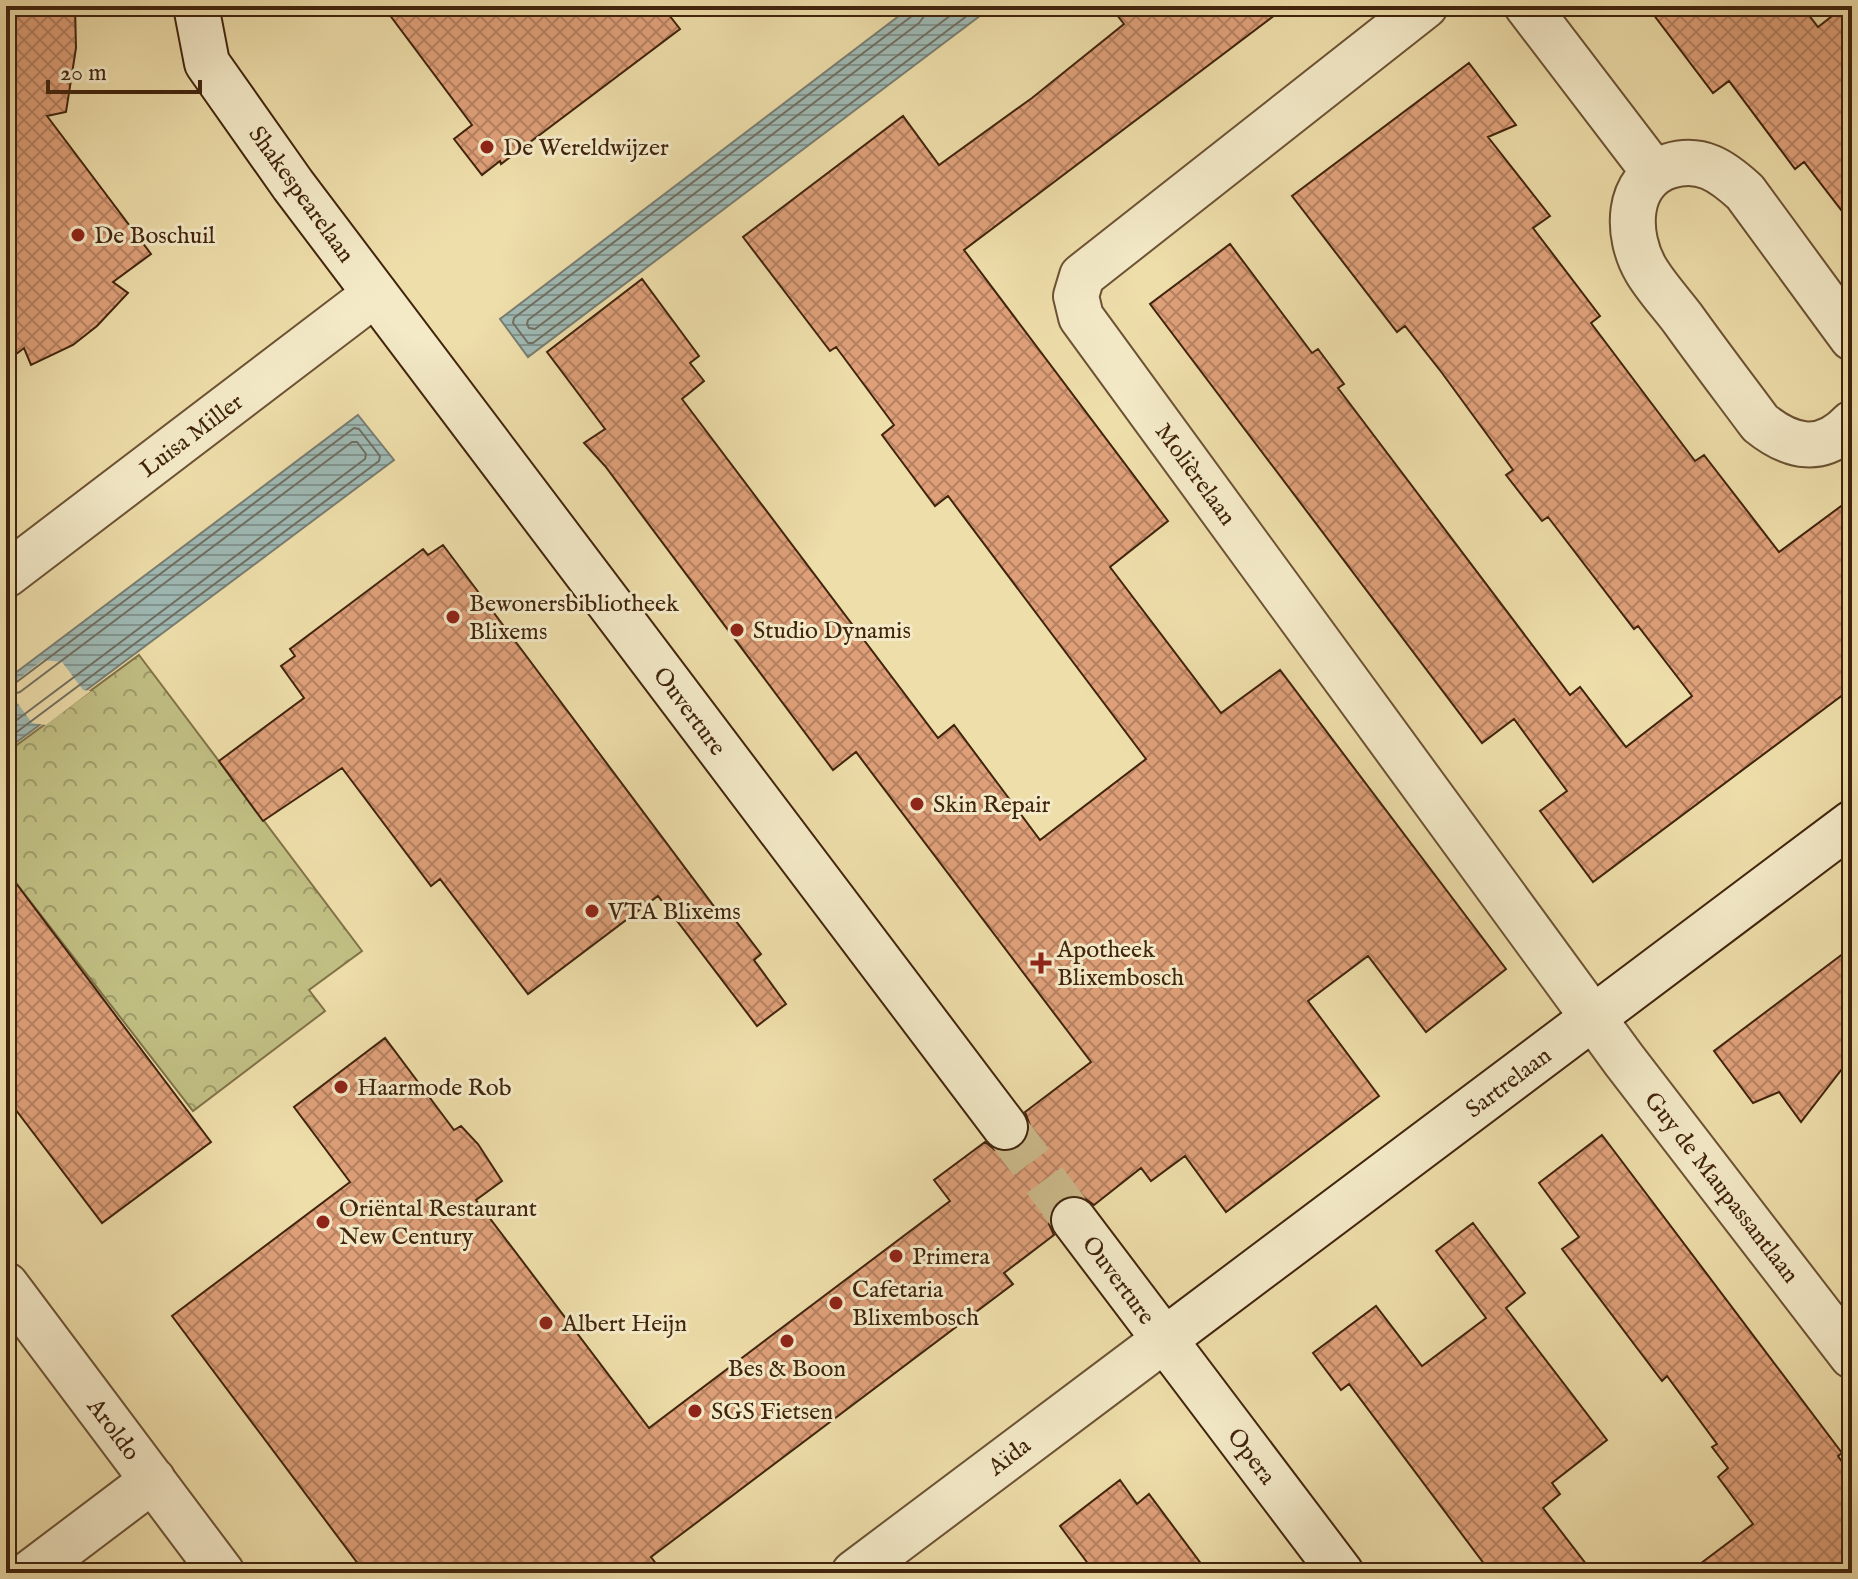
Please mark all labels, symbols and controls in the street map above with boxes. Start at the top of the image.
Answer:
scale bar [48,44,200,94]
text: 20 m [60,58,107,89]
street label: Shakespearelaan [241,120,361,270]
place label: De Wereldwijzer [503,133,669,164]
marker: De Wereldwijzer [478,138,496,156]
place label: De Boschuil [94,221,216,252]
marker: De Boschuil [69,226,87,244]
street label: Luisa Miller [134,387,250,485]
street label: Molièrelaan [1147,418,1242,532]
place label: Bewonersbibliotheek Blixems [469,589,679,648]
marker: Bewonersbibliotheek Blixems [444,608,462,626]
place label: Studio Dynamis [753,616,911,647]
marker: Studio Dynamis [728,621,746,639]
street label: Ouverture [645,661,732,762]
place label: Skin Repair [933,790,1051,821]
marker: Skin Repair [908,795,926,813]
place label: VTA Blixems [607,897,741,928]
marker: VTA Blixems [583,902,601,920]
place label: Apotheek Blixembosch [1056,935,1184,994]
marker: Apotheek Blixembosch [1032,954,1050,972]
street label: Sartrelaan [1460,1041,1558,1126]
place label: Haarmode Rob [357,1073,512,1104]
marker: Haarmode Rob [332,1078,350,1096]
street label: Guy de Maupassantlaan [1636,1086,1805,1290]
place label: Oriëntal Restaurant New Century [339,1194,537,1253]
marker: Oriëntal Restaurant New Century [314,1213,332,1231]
street label: Ouverture [1074,1230,1161,1331]
place label: Primera [912,1242,990,1273]
marker: Primera [887,1247,905,1265]
place label: Cafetaria Blixembosch [852,1275,979,1334]
marker: Cafetaria Blixembosch [827,1294,845,1312]
place label: Albert Heijn [561,1309,687,1340]
marker: Albert Heijn [537,1314,555,1332]
marker: Bes & Boon [778,1332,796,1350]
place label: Bes & Boon [728,1354,846,1385]
street label: Aroldo [79,1392,146,1467]
place label: SGS Fietsen [711,1397,833,1428]
marker: SGS Fietsen [686,1402,704,1420]
street label: Opera [1219,1422,1283,1492]
street label: Aïda [982,1431,1038,1484]

